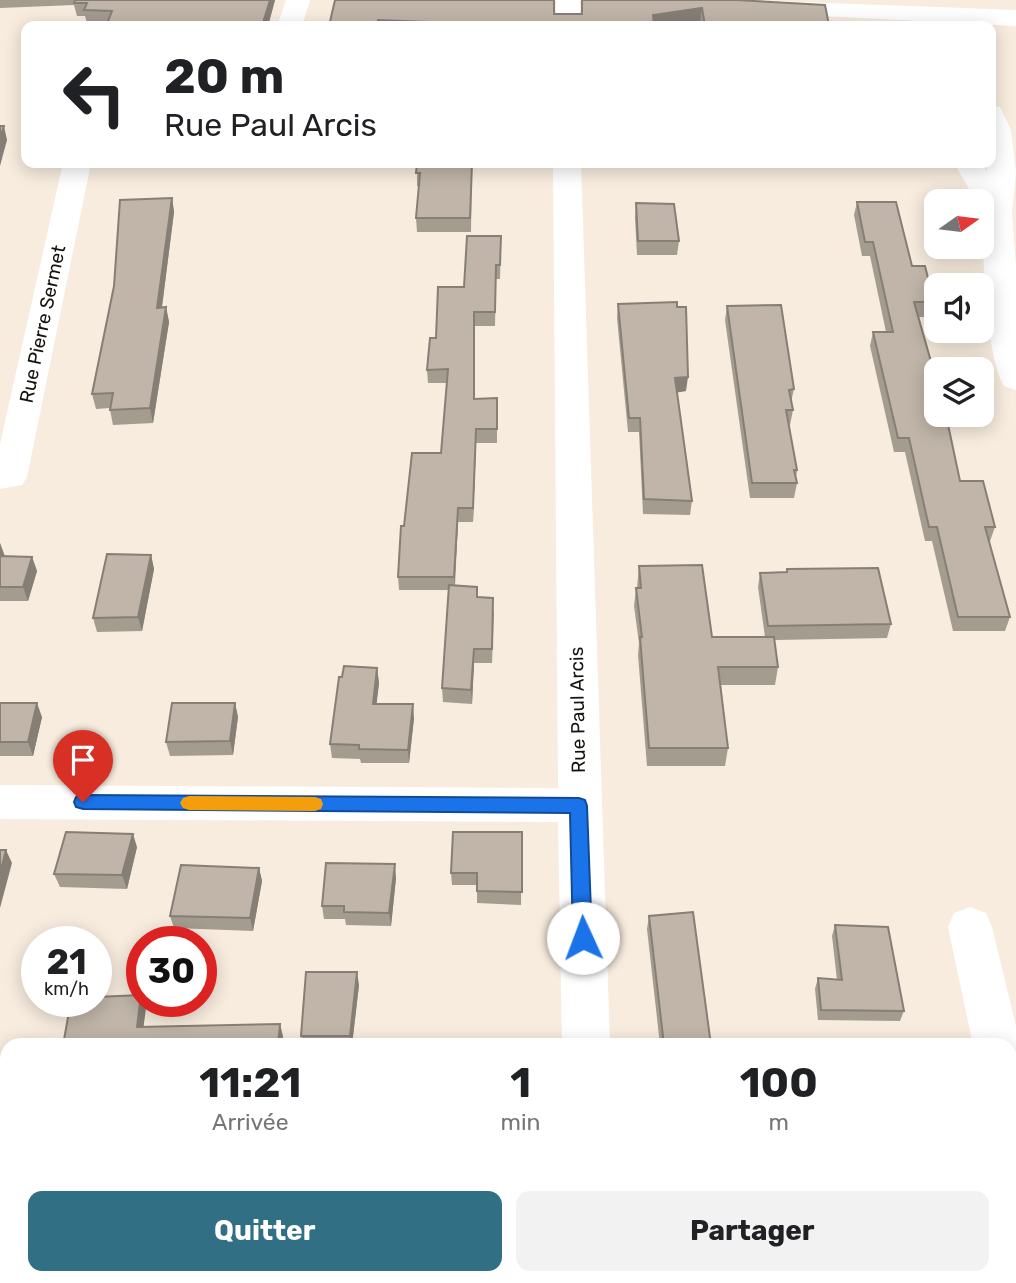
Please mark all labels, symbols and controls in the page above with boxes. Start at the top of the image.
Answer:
text: 20 m [164,47,285,105]
icon: left [49,49,140,140]
text: Rue Paul Arcis [164,106,377,144]
north arrow [924,189,994,259]
map controls [924,189,994,427]
street label: Rue Pierre Sermet [15,243,71,405]
button: sound [924,273,994,343]
button: layers [924,357,994,427]
street label: Rue Paul Arcis [565,647,590,773]
pin [53,730,113,802]
icon: arrive [64,741,102,779]
position arrow [546,901,620,975]
speed limit sign: 30 [126,926,217,1017]
text: 21 [46,941,87,983]
text: km/h [44,978,89,1000]
text: 11:21 [199,1058,301,1108]
text: 1 [510,1058,531,1108]
text: 100 [740,1058,818,1108]
text: Arrivée [212,1108,289,1136]
text: min [501,1108,541,1136]
text: m [769,1108,789,1136]
button: Quitter [28,1191,502,1271]
button: Partager [516,1191,989,1271]

